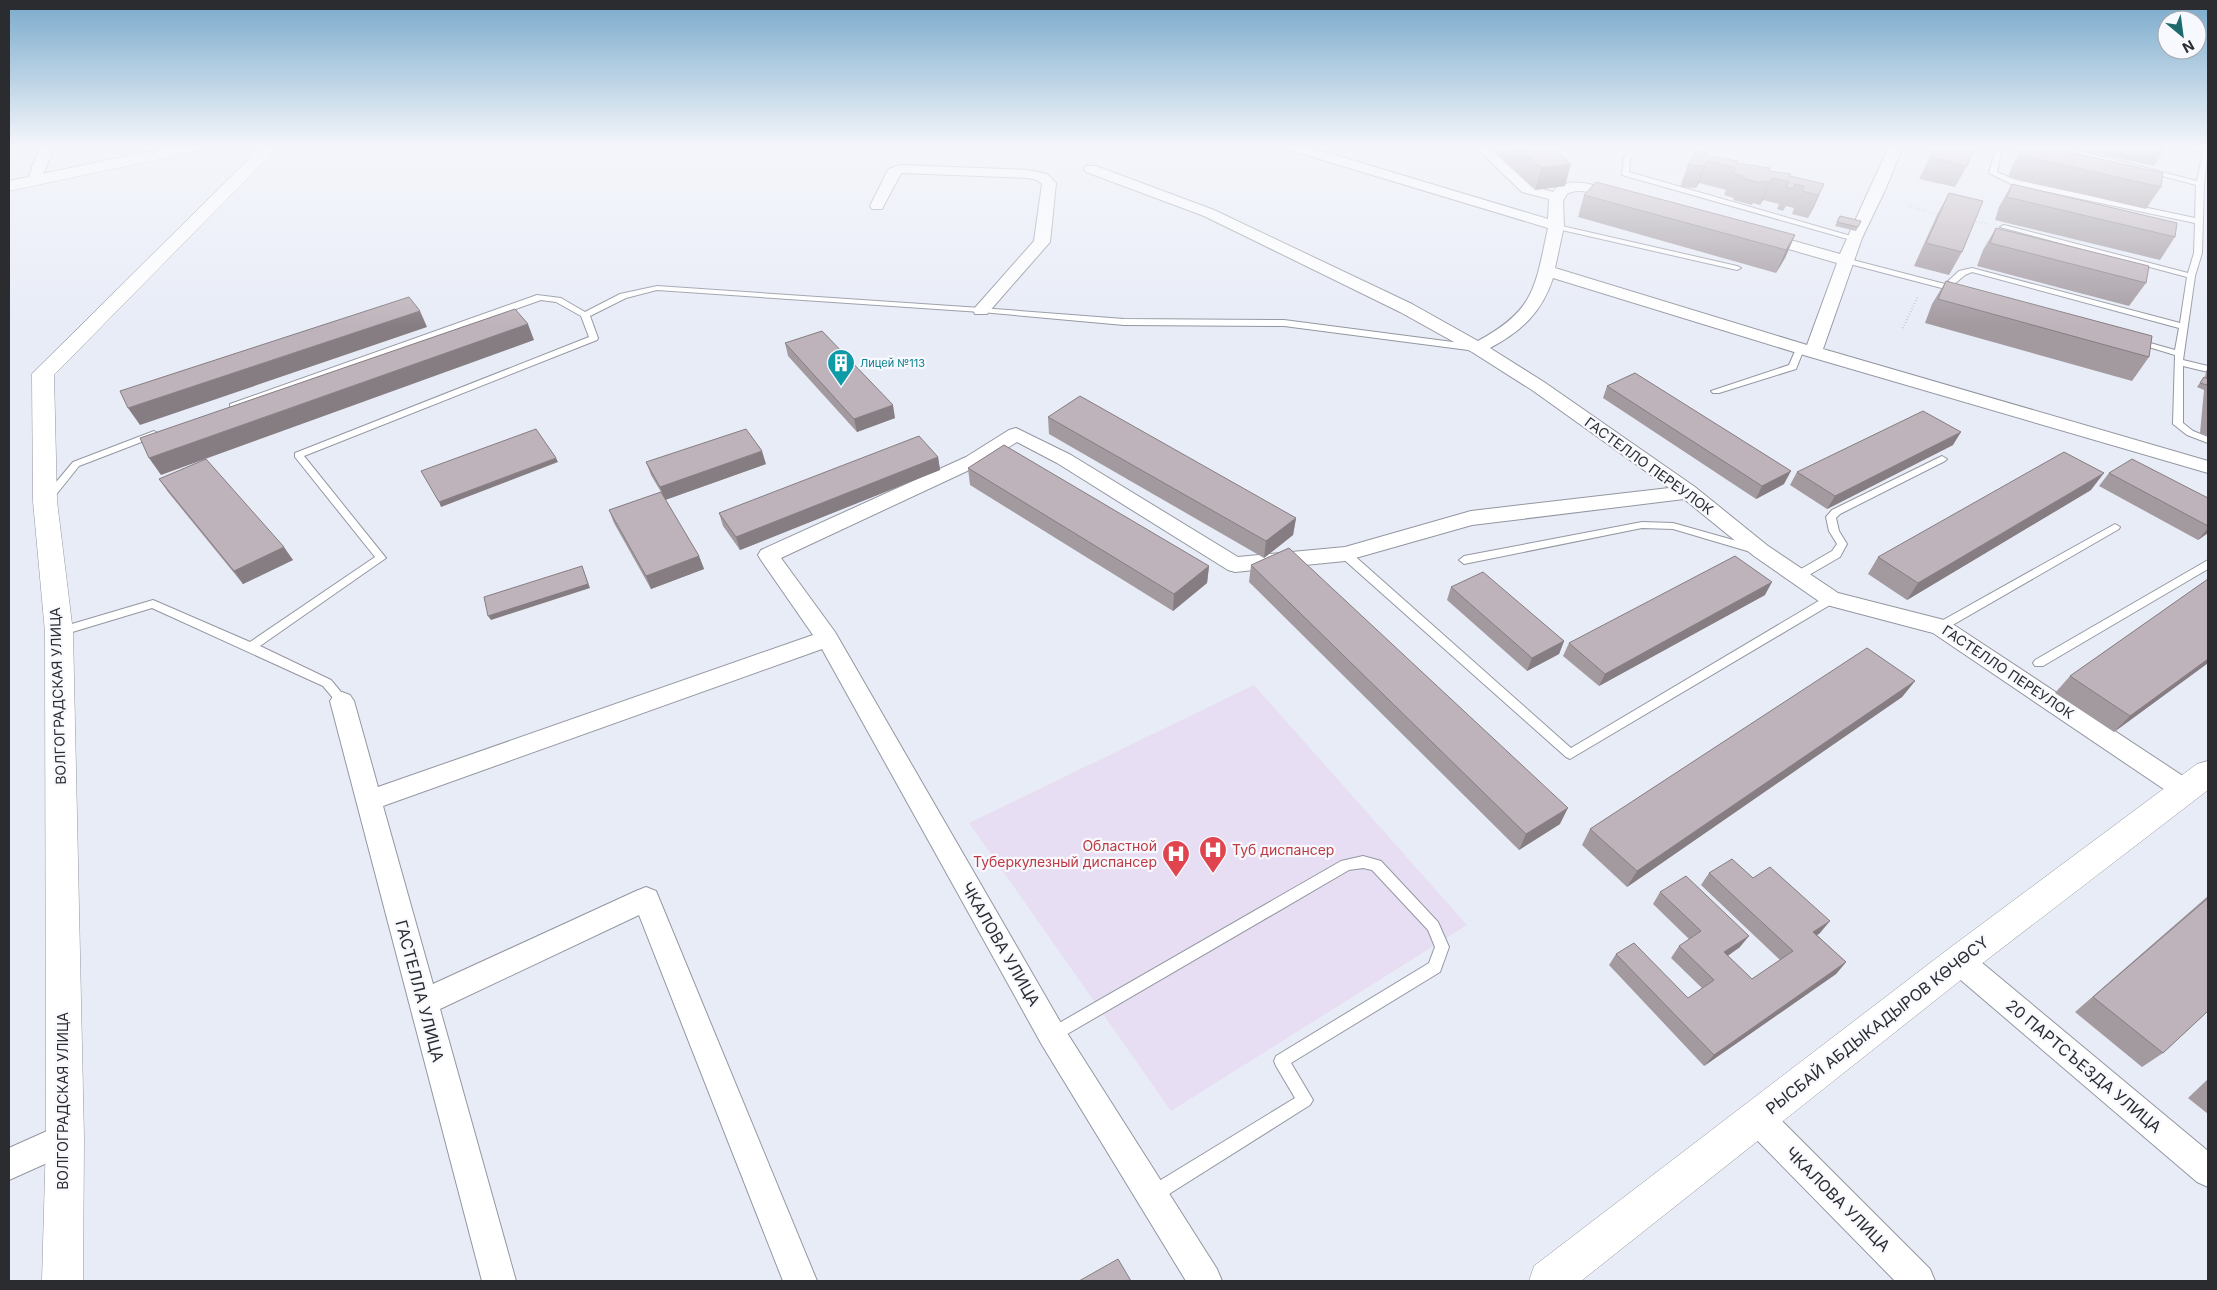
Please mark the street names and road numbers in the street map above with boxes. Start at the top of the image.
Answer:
street label: ГАСТЕЛЛО ПЕРЕУЛОК [1582,413,1717,518]
street label: ВОЛГОГРАДСКАЯ УЛИЦА [46,607,69,785]
street label: ГАСТЕЛЛО ПЕРЕУЛОК [1939,621,2078,722]
street label: ЧКАЛОВА УЛИЦА [957,878,1045,1010]
street label: ГАСТЕЛЛА УЛИЦА [391,918,449,1064]
street label: РЫСБАЙ АБДЫКАДЫРОВ КӨЧӨСҮ [1762,932,1993,1118]
street label: 20 ПАРТСЪЕЗДА УЛИЦА [2002,995,2166,1137]
street label: ВОЛГОГРАДСКАЯ УЛИЦА [54,1012,71,1190]
street label: ЧКАЛОВА УЛИЦА [1781,1142,1895,1256]

